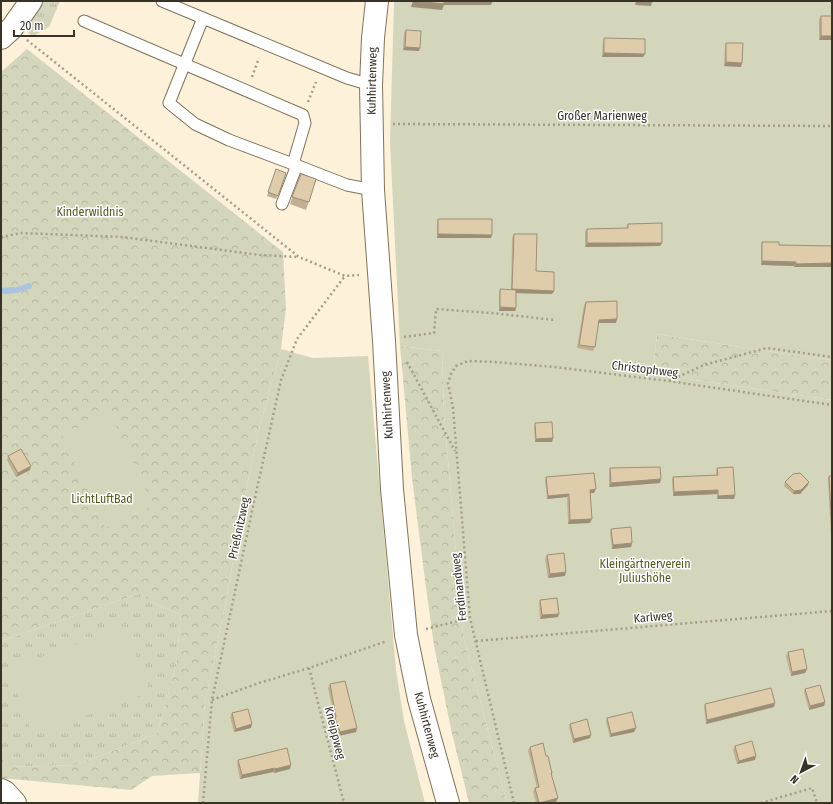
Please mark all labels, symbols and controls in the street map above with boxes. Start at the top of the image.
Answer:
scale bar [14,12,74,38]
text: 20 m [20,19,44,33]
street label: Kuhhirtenweg [364,47,380,115]
street label: Großer Marienweg [557,109,647,123]
park label: Kinderwildnis [56,205,124,219]
street label: Christophweg [611,358,679,380]
street label: Kuhhirtenweg [378,370,396,439]
park label: LichtLuftBad [71,492,133,506]
street label: Prießnitzweg [226,495,252,560]
street label: Ferdinandweg [448,552,470,622]
park label: Kleingärtnerverein Juliushöhe [600,557,690,585]
street label: Karlweg [633,608,673,626]
street label: Kuhhirtenweg [411,690,443,760]
street label: Kneippweg [322,705,348,761]
north arrow [781,752,821,792]
text: N [788,772,802,786]

